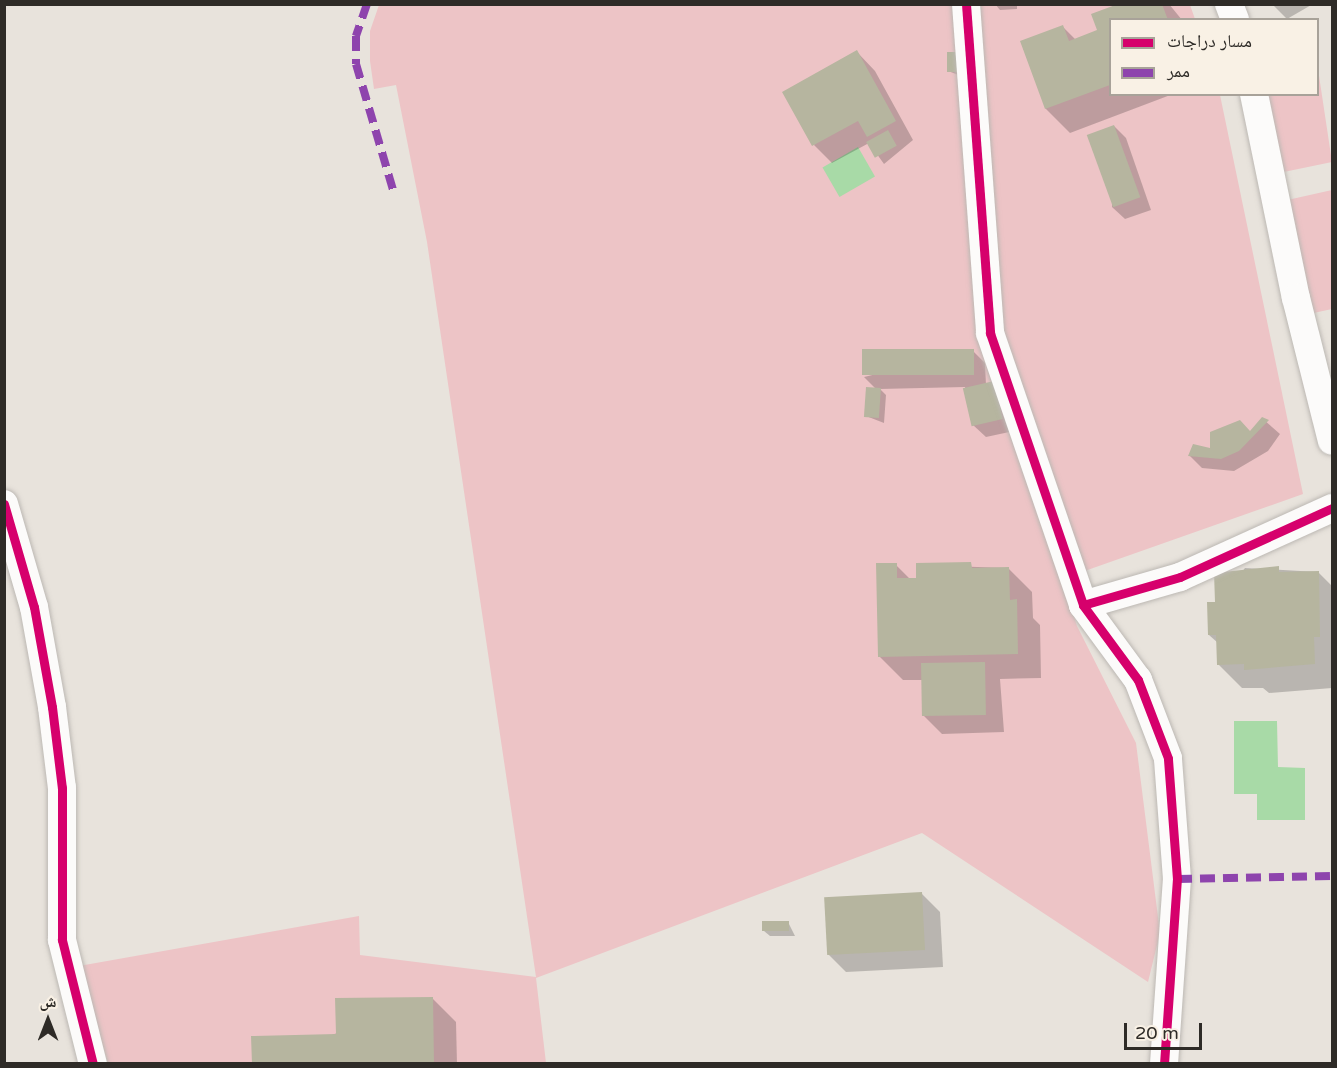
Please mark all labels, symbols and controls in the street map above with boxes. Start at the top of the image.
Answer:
legend [1109,18,1319,96]
text: مسار دراجات [1167,30,1252,52]
text: ممر [1167,60,1190,82]
north arrow [18,990,78,1050]
text: ش [40,992,56,1012]
scale bar [1127,1011,1205,1049]
text: 20 m [1135,1022,1179,1044]

